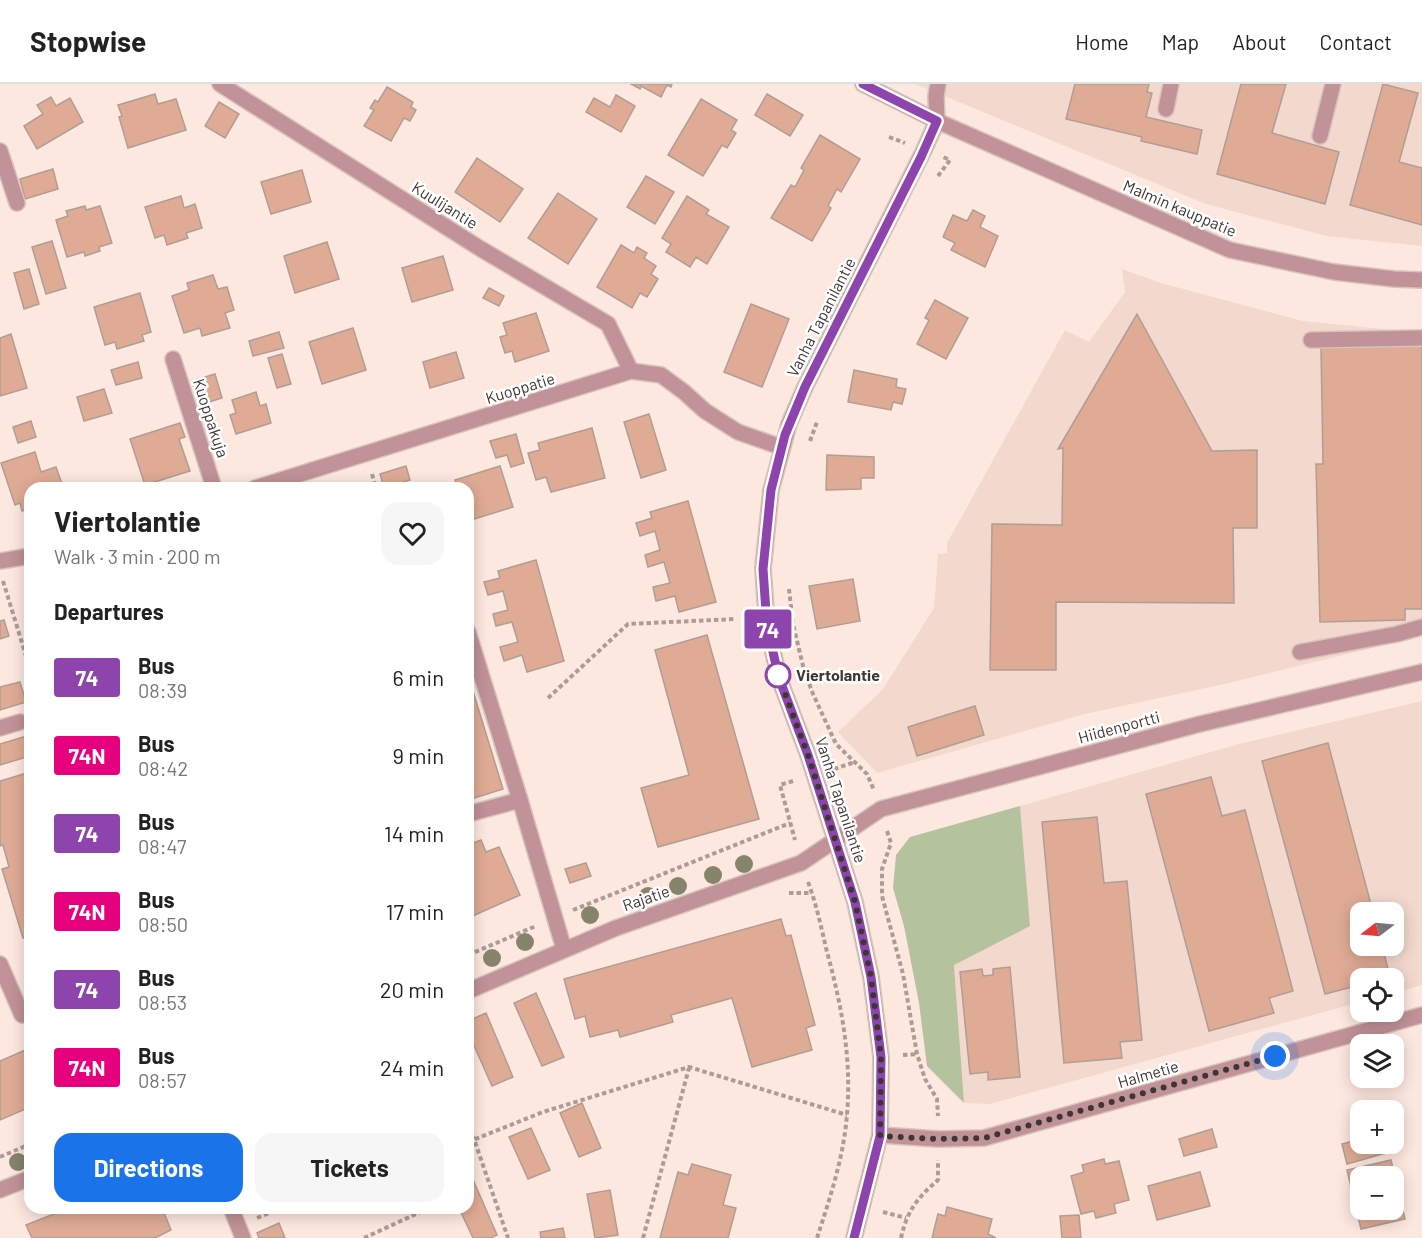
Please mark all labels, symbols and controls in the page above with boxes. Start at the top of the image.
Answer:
text: Stopwise [30,24,146,58]
text: Home [1075,29,1129,54]
text: Map [1162,29,1199,54]
text: About [1232,29,1287,54]
text: Contact [1320,29,1392,54]
street label: Malmin kauppatie [1121,175,1240,240]
street label: Kuulijantie [409,177,482,232]
street label: Vanha Tapanilantie [782,254,859,379]
street label: Kuoppatie [483,368,557,407]
street label: Kuoppakuja [190,376,233,460]
button: heart [381,502,444,565]
text: Viertolantie [54,504,201,538]
text: Walk · 3 min · 200 m [54,544,220,568]
text: Departures [54,598,164,624]
line badge: 74 [741,610,795,648]
text: 74 [756,617,780,642]
text: Bus [138,652,175,678]
marker: Viertolantie [765,662,791,688]
text: 6 min [393,664,444,690]
text: 74 [75,665,99,690]
place label: Viertolantie [796,665,880,684]
text: 08:39 [138,678,187,702]
street label: Hiidenportti [1076,707,1162,747]
text: Bus [138,730,175,756]
street label: Vanha Tapanilantie [812,735,871,865]
text: 9 min [392,742,444,768]
text: 74N [68,743,106,768]
text: 08:42 [138,756,188,780]
text: Bus [138,808,175,834]
text: 14 min [384,820,444,846]
text: 74 [75,821,99,846]
text: 08:47 [138,834,186,858]
street label: Rajatie [620,881,672,914]
text: Bus [138,886,175,912]
text: 17 min [386,898,444,924]
text: 74N [68,899,106,924]
north arrow [1350,902,1404,956]
map controls [1350,902,1404,1220]
text: 08:50 [138,912,188,936]
text: Bus [138,964,175,990]
button: locate [1350,968,1404,1022]
text: 20 min [380,976,444,1002]
text: 74 [75,977,99,1002]
text: 08:53 [138,990,187,1014]
button: layers [1350,1034,1404,1088]
your location [1260,1041,1290,1071]
text: Bus [138,1042,175,1068]
text: 24 min [380,1054,444,1080]
text: 74N [68,1055,106,1080]
street label: Halmetie [1115,1056,1180,1091]
text: 08:57 [138,1068,186,1092]
button: + [1350,1100,1404,1154]
button: Directions [54,1133,243,1202]
button: Tickets [255,1133,444,1202]
button: − [1350,1166,1404,1220]

